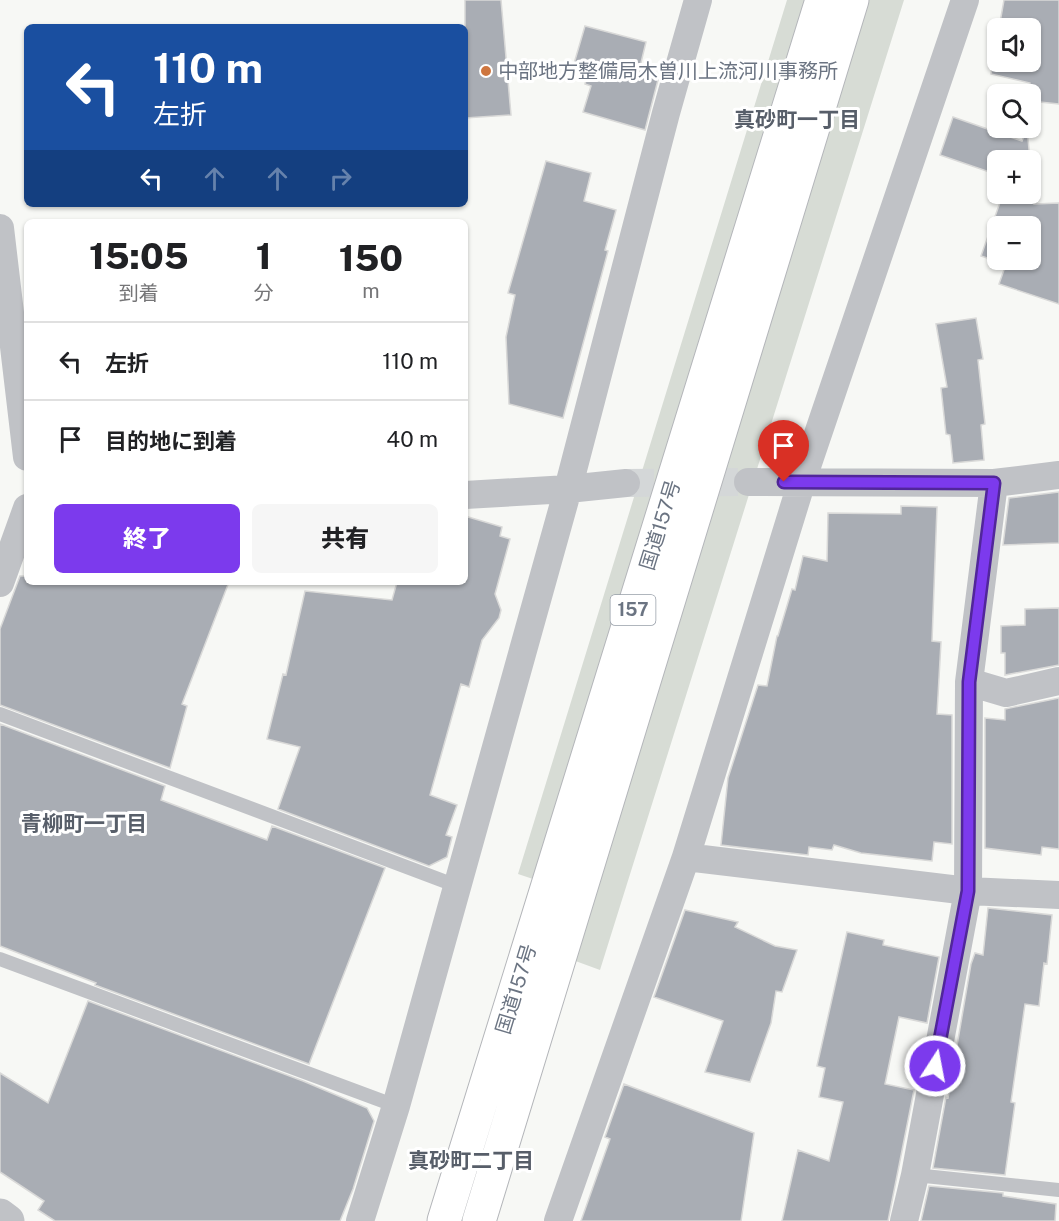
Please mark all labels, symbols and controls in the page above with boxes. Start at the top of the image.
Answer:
map controls [987,18,1041,270]
button: sound [987,18,1041,72]
text: 110 m [153,43,263,92]
icon: left [54,48,132,126]
place label: 中部地方整備局木曽川上流河川事務所 [498,59,838,83]
marker: 中部地方整備局木曽川上流河川事務所 [479,64,493,78]
button: search [987,84,1041,138]
text: 左折 [153,98,207,130]
district label: 真砂町一丁目 [734,107,860,132]
button: + [987,150,1041,204]
icon: left [135,162,168,195]
icon: ahead [198,162,231,195]
icon: ahead [261,162,294,195]
icon: right [324,162,357,195]
button: − [987,216,1041,270]
text: 15:05 [89,235,189,277]
text: 1 [256,235,272,277]
text: 150 [339,237,403,279]
text: m [362,279,379,303]
text: 到着 [119,281,159,305]
text: 分 [254,281,274,305]
icon: left [54,345,87,378]
text: 110 m [382,348,438,374]
text: 左折 [105,350,149,376]
pin [758,420,809,482]
icon: arrive [54,423,87,456]
text: 40 m [386,426,438,452]
text: 目的地に到着 [105,428,237,454]
icon: arrive [767,429,800,462]
street label: 国道157号 [635,477,685,573]
button: 終了 [54,504,240,573]
button: 共有 [252,504,438,573]
road number: 157 [610,595,656,625]
district label: 青柳町一丁目 [21,811,147,836]
street label: 国道157号 [491,941,541,1037]
position arrow [903,1034,967,1098]
district label: 真砂町二丁目 [408,1148,534,1173]

